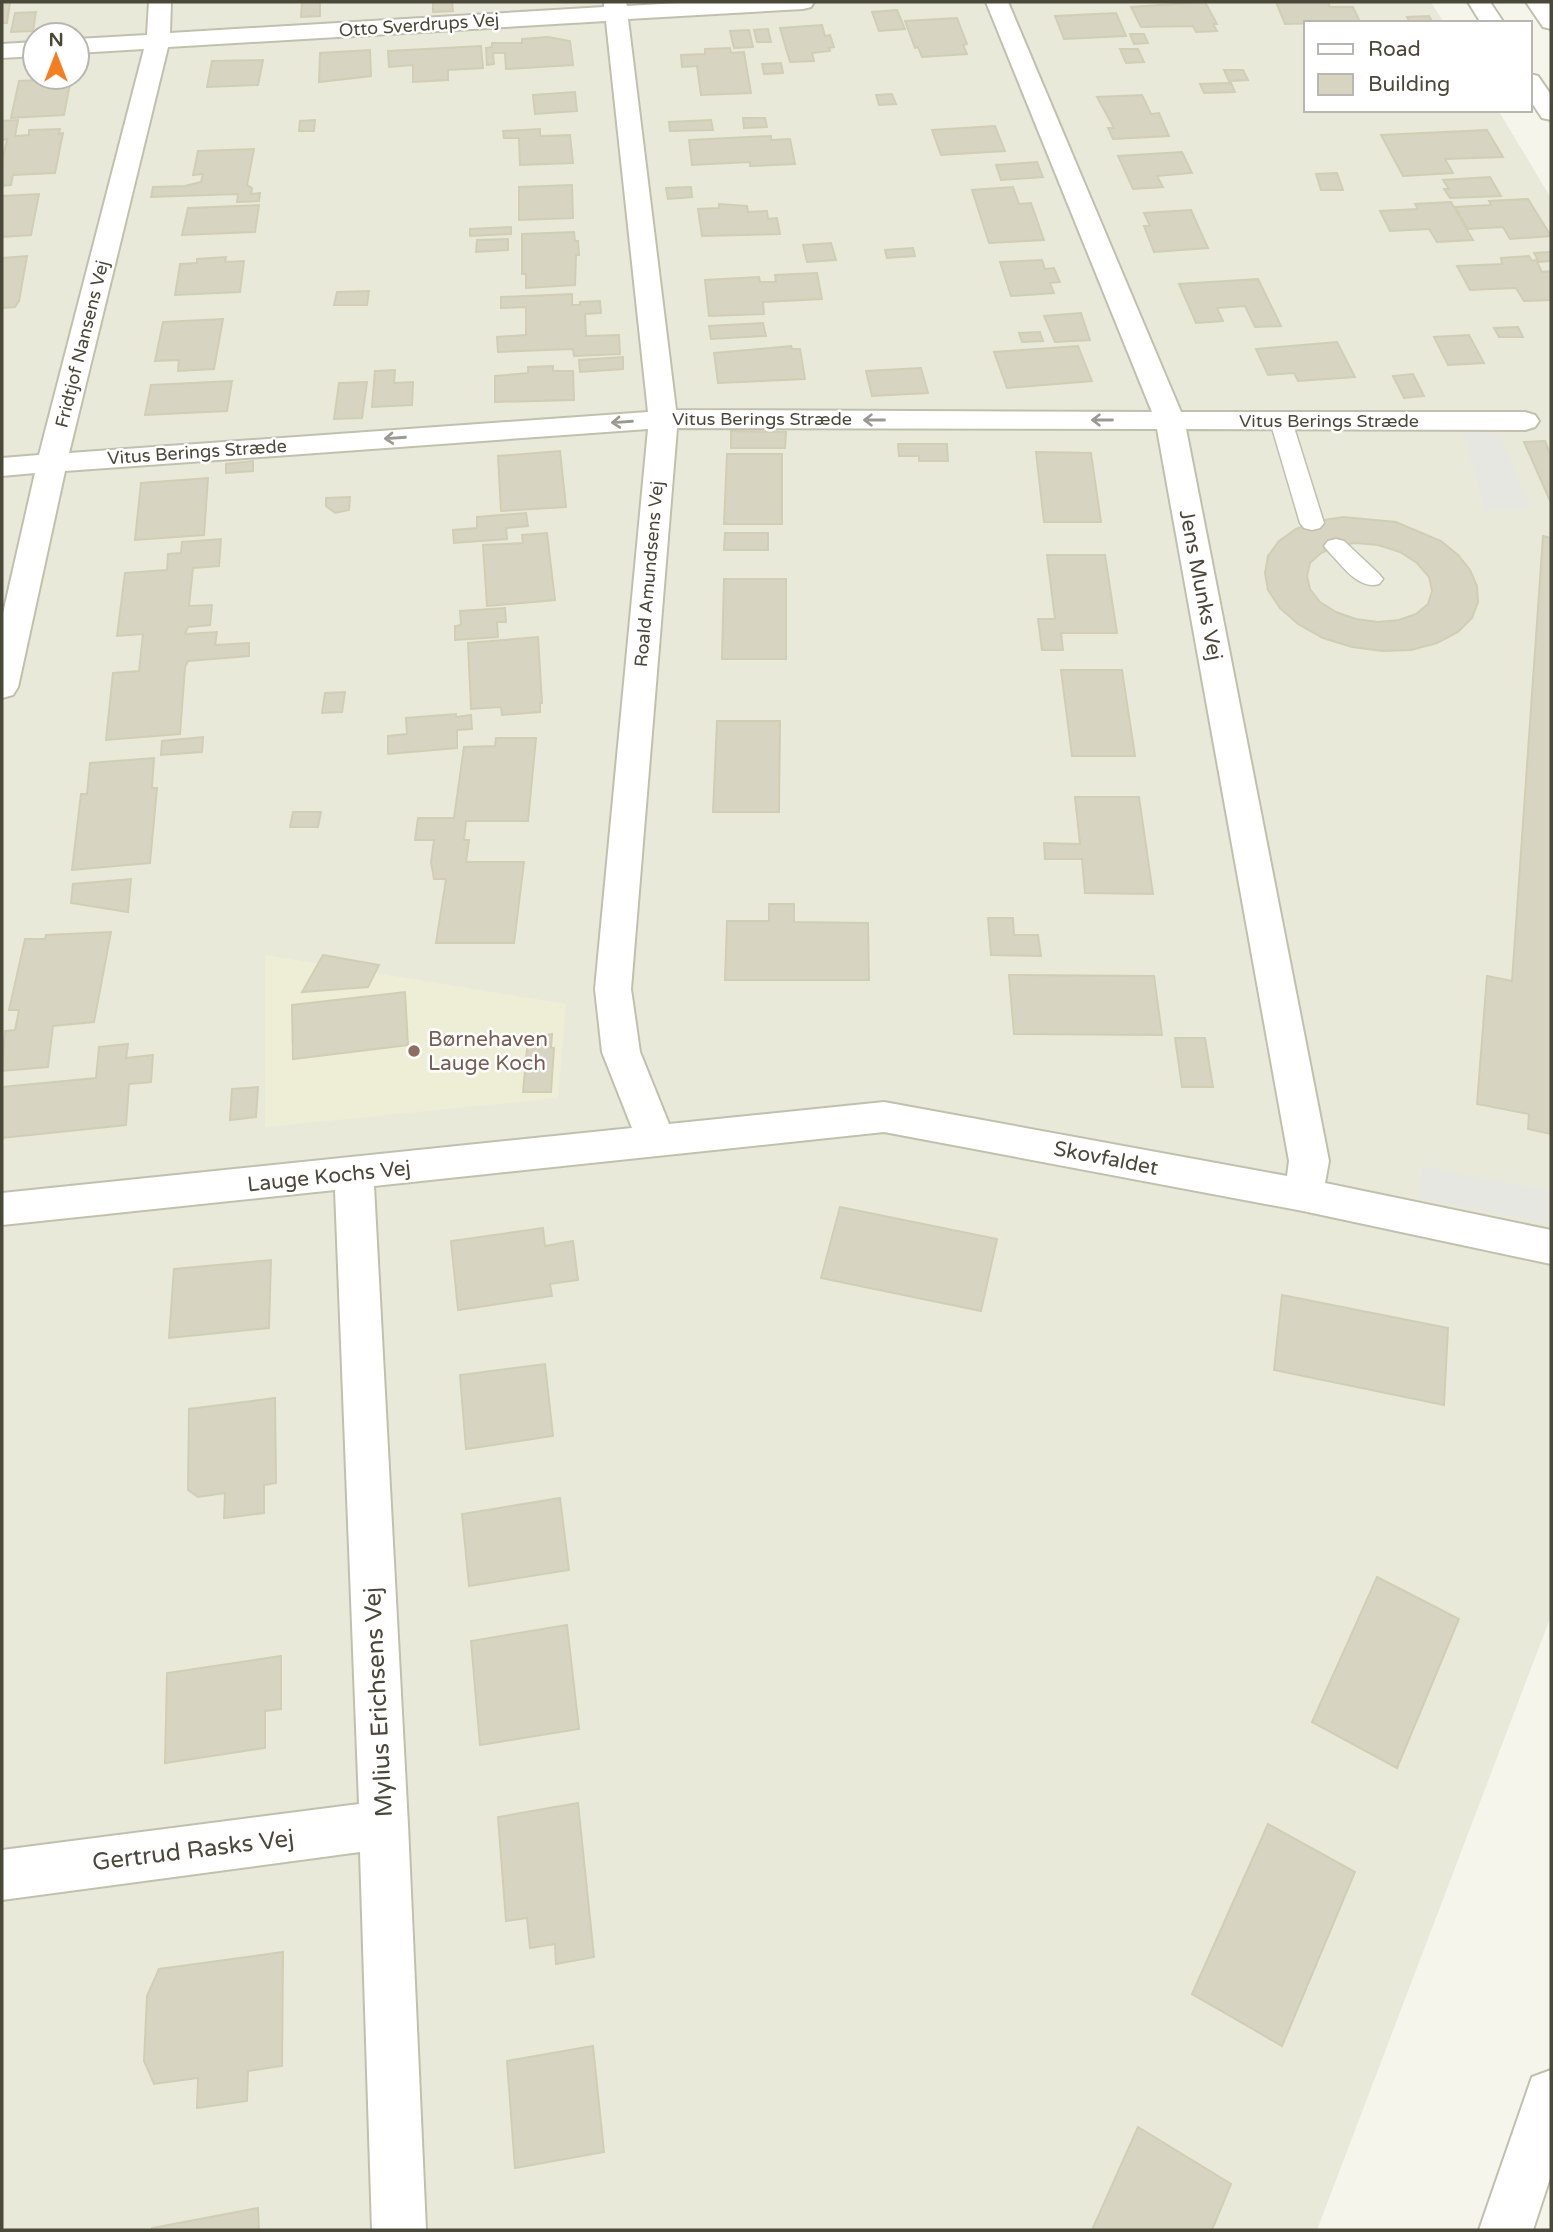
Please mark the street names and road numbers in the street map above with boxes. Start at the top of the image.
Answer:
street label: Otto Sverdrups Vej [338,8,500,42]
street label: Fridtjof Nansens Vej [51,258,113,430]
street label: Vitus Berings Stræde [672,408,852,430]
street label: Vitus Berings Stræde [1239,410,1419,432]
street label: Vitus Berings Stræde [106,435,288,469]
street label: Roald Amundsens Vej [630,480,668,668]
street label: Jens Munks Vej [1174,508,1227,663]
street label: Skovfaldet [1052,1136,1160,1181]
street label: Lauge Kochs Vej [246,1155,412,1198]
street label: Mylius Erichsens Vej [358,1586,399,1818]
street label: Gertrud Rasks Vej [90,1824,296,1877]

